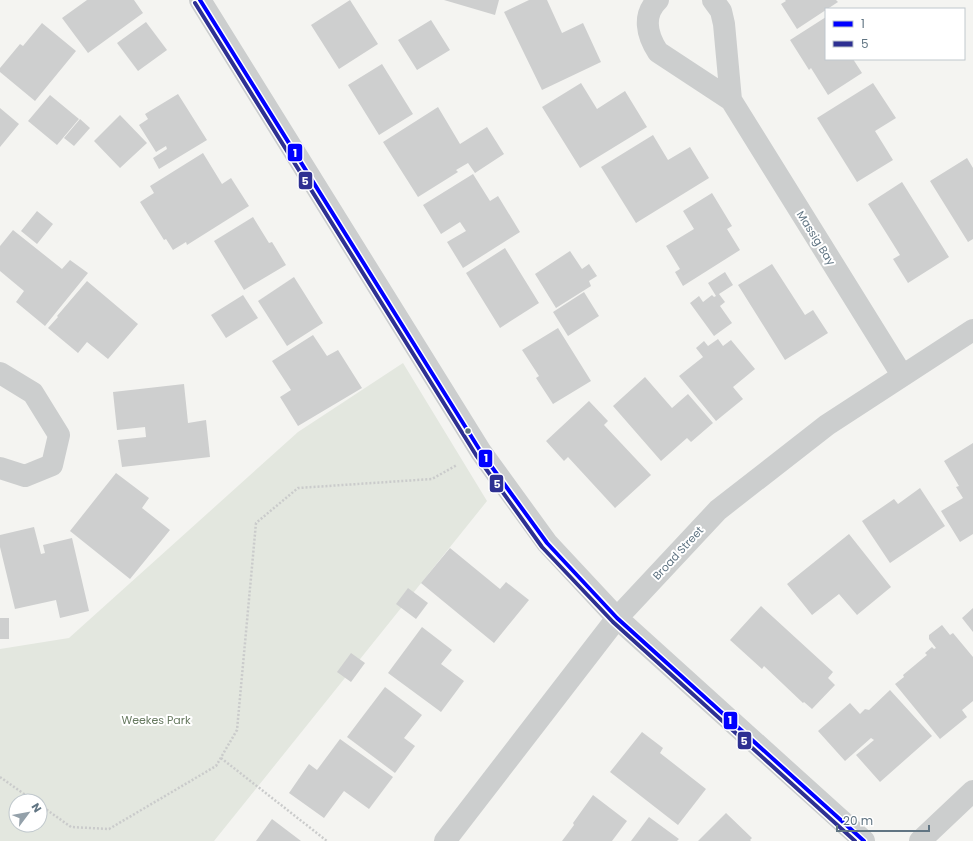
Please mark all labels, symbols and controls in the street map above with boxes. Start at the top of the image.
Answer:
legend [825,8,965,60]
text: 1 [861,15,865,32]
text: 5 [861,35,869,52]
line badge: 1 [287,143,303,162]
text: 1 [293,145,297,161]
line badge: 5 [298,171,313,190]
text: 5 [301,173,309,189]
street label: Massig Bay [793,208,840,269]
unlabelled marker [463,426,473,436]
line badge: 1 [478,449,493,468]
text: 1 [484,450,488,466]
line badge: 5 [489,474,504,493]
text: 5 [493,476,501,492]
street label: Broad Street [649,523,707,583]
line badge: 1 [723,711,738,730]
park label: Weekes Park [121,712,191,728]
text: 1 [728,712,732,728]
line badge: 5 [737,731,752,750]
text: 5 [740,733,748,749]
north arrow [8,793,48,833]
text: N [28,800,45,815]
scale bar [837,807,929,833]
text: 20 m [843,812,873,829]

